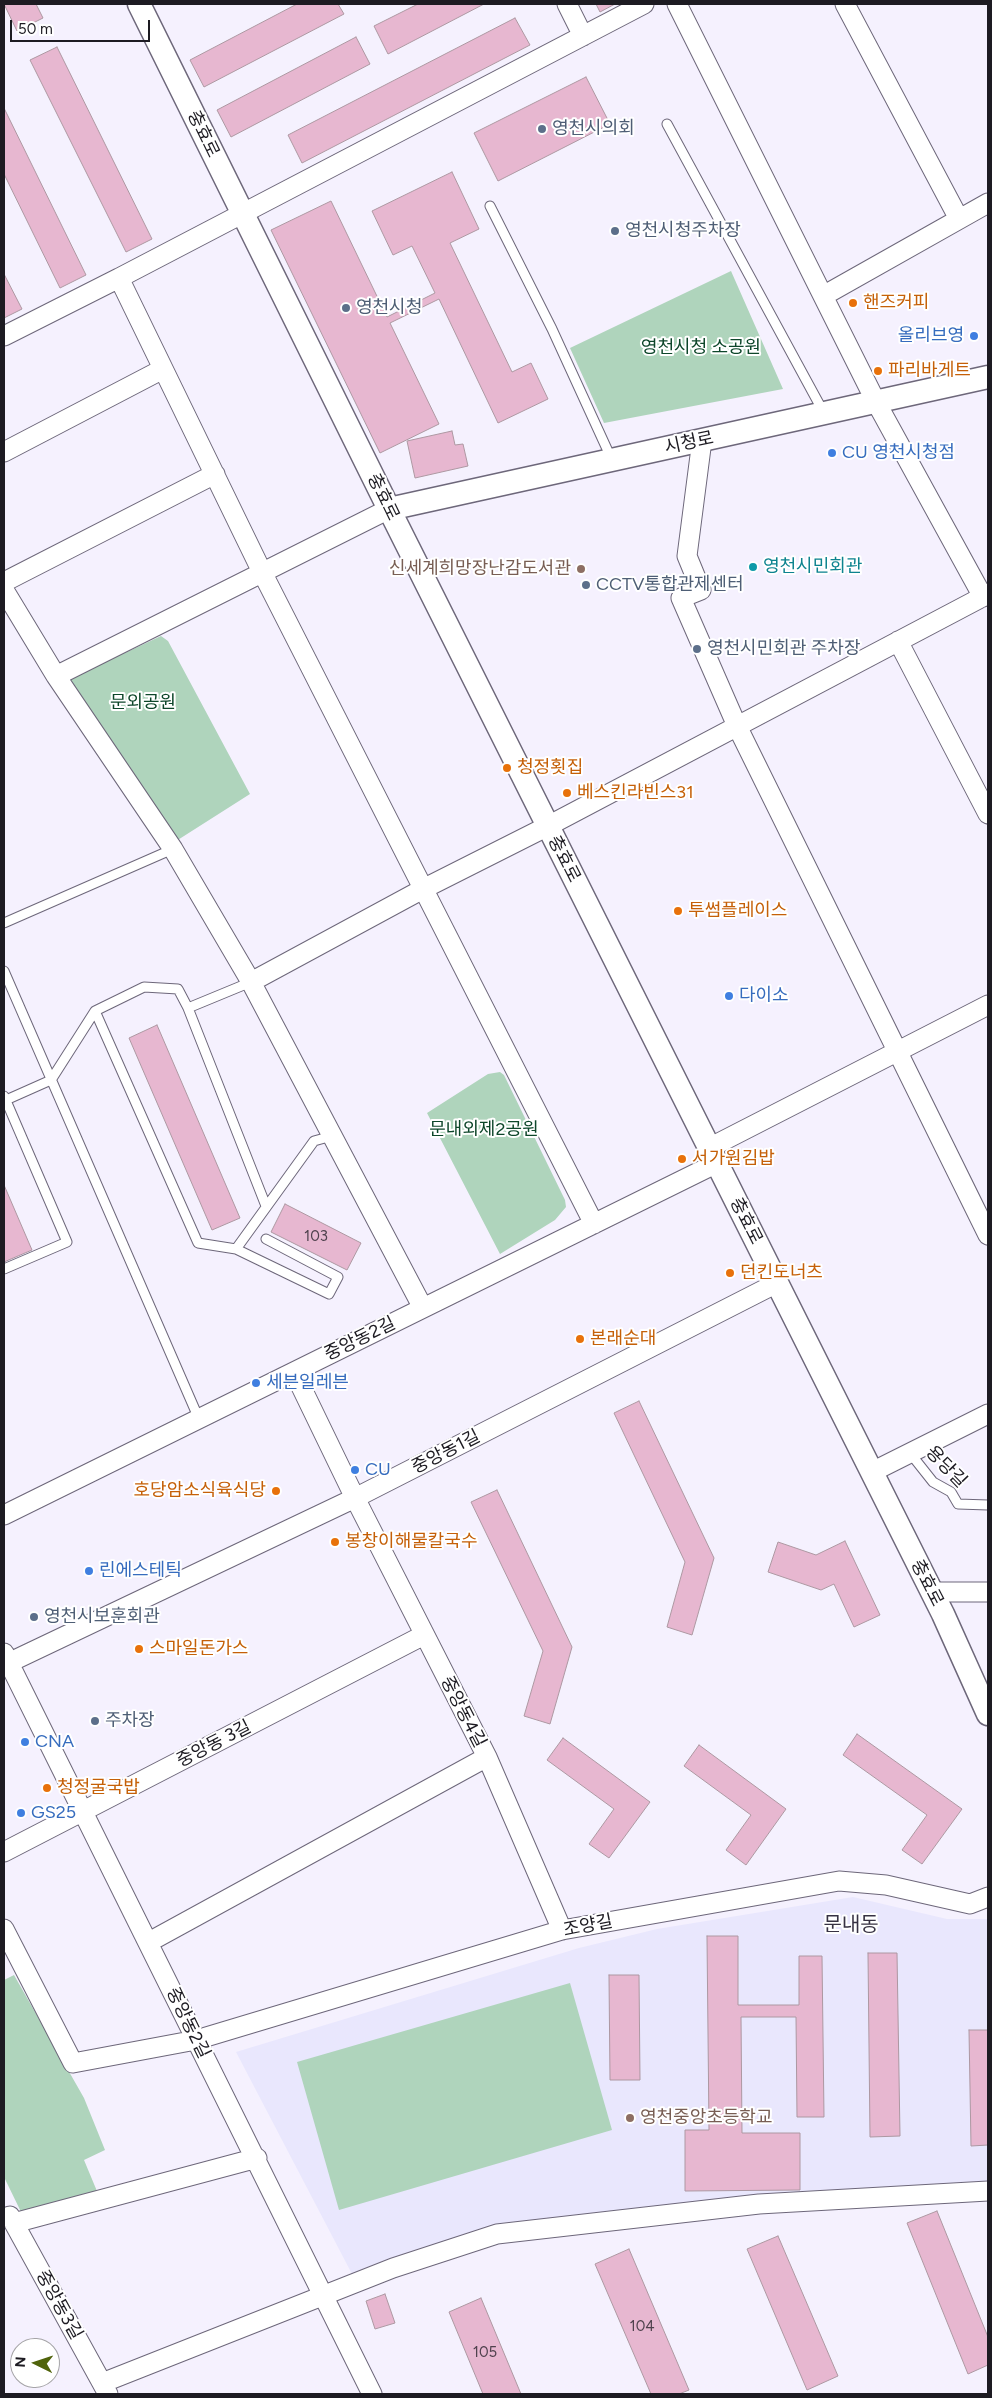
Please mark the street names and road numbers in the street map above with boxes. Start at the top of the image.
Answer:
street label: 충효로 [182,107,224,161]
street label: 시청로 [662,427,716,459]
street label: 충효로 [362,470,404,524]
street label: 충효로 [543,832,585,886]
street label: 충효로 [725,1194,767,1248]
street label: 중앙동2길 [321,1313,399,1365]
street label: 중앙동1길 [408,1426,484,1478]
street label: 용당길 [921,1442,971,1492]
street label: 충효로 [906,1556,948,1610]
street label: 중앙동4길 [436,1673,490,1751]
street label: 중앙동 3길 [173,1716,255,1772]
street label: 조양길 [562,1911,614,1941]
street label: 중앙동2길 [162,1984,214,2062]
street label: 중앙동3길 [31,2267,87,2343]

